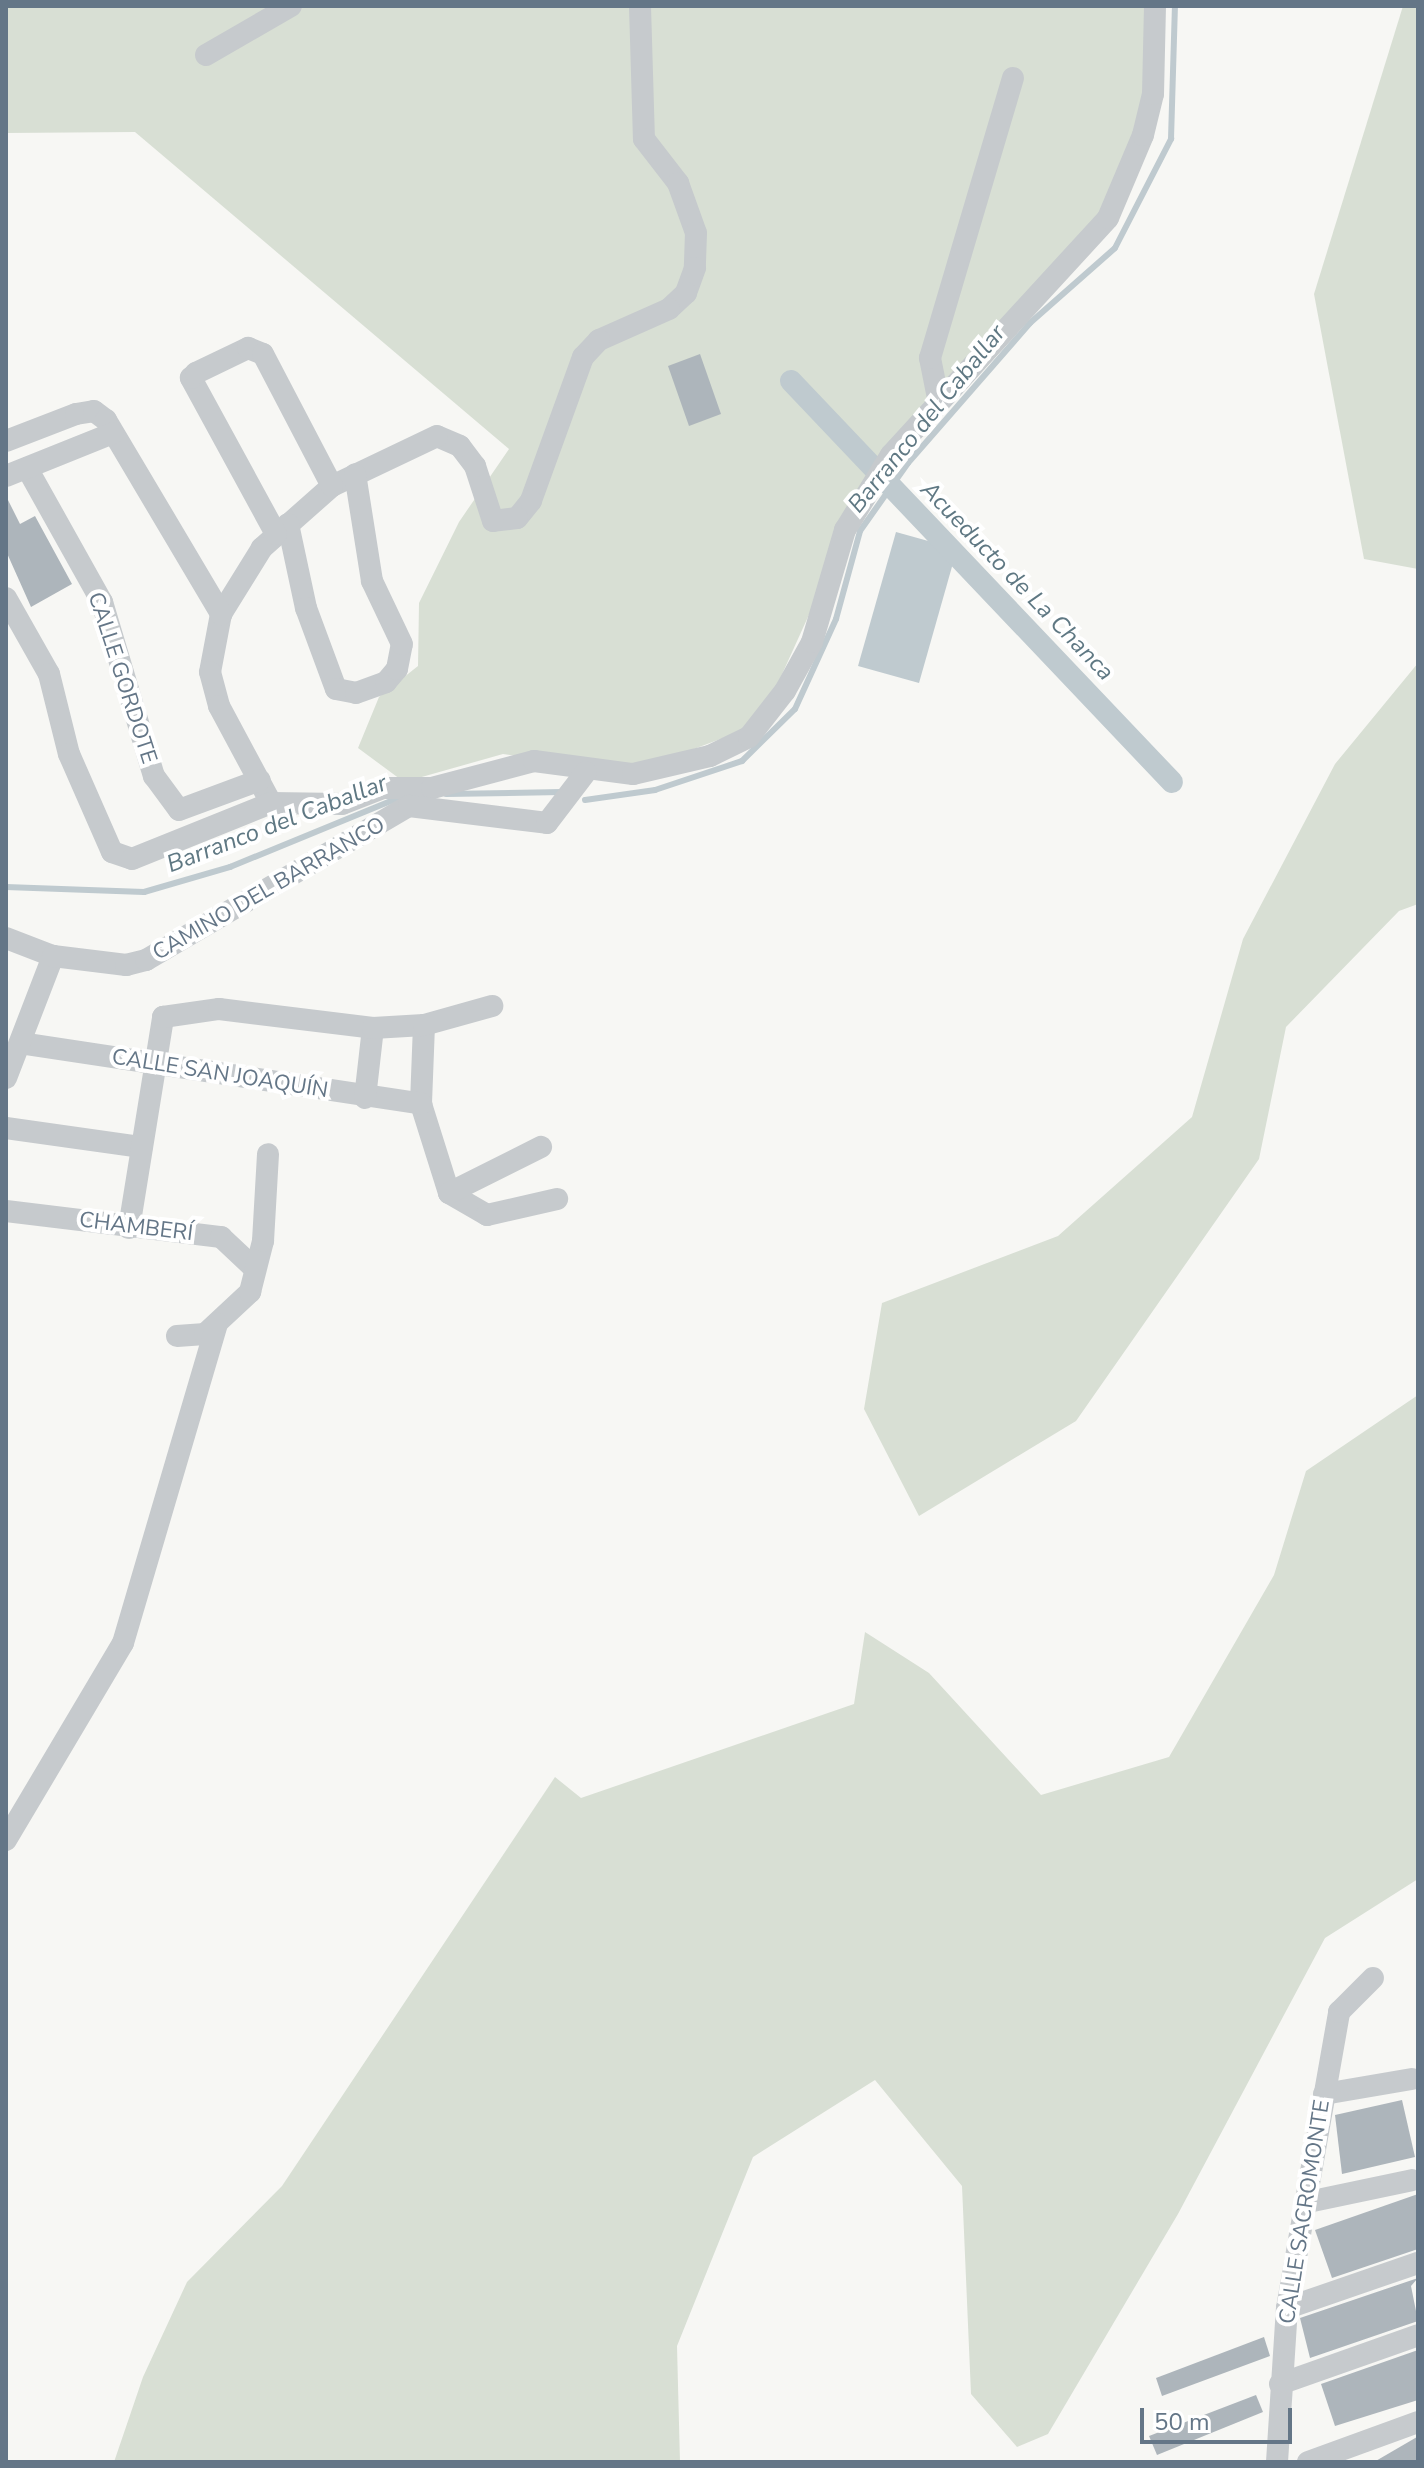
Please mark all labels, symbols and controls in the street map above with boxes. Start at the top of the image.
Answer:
water label: Barranco del Caballar [842,319,1012,519]
water label: Acueducto de La Chanca [914,475,1120,687]
street label: CALLE GORDOTE [82,589,162,767]
water label: Barranco del Caballar [163,769,391,879]
street label: CAMINO DEL BARRANCO [148,812,390,966]
street label: CALLE SAN JOAQUÍN [110,1044,330,1104]
street label: CHAMBERÍ [78,1207,194,1247]
street label: CALLE SACROMONTE [1274,2098,1336,2326]
scale bar [1144,2392,1296,2442]
text: 50 m [1154,2406,1210,2438]

